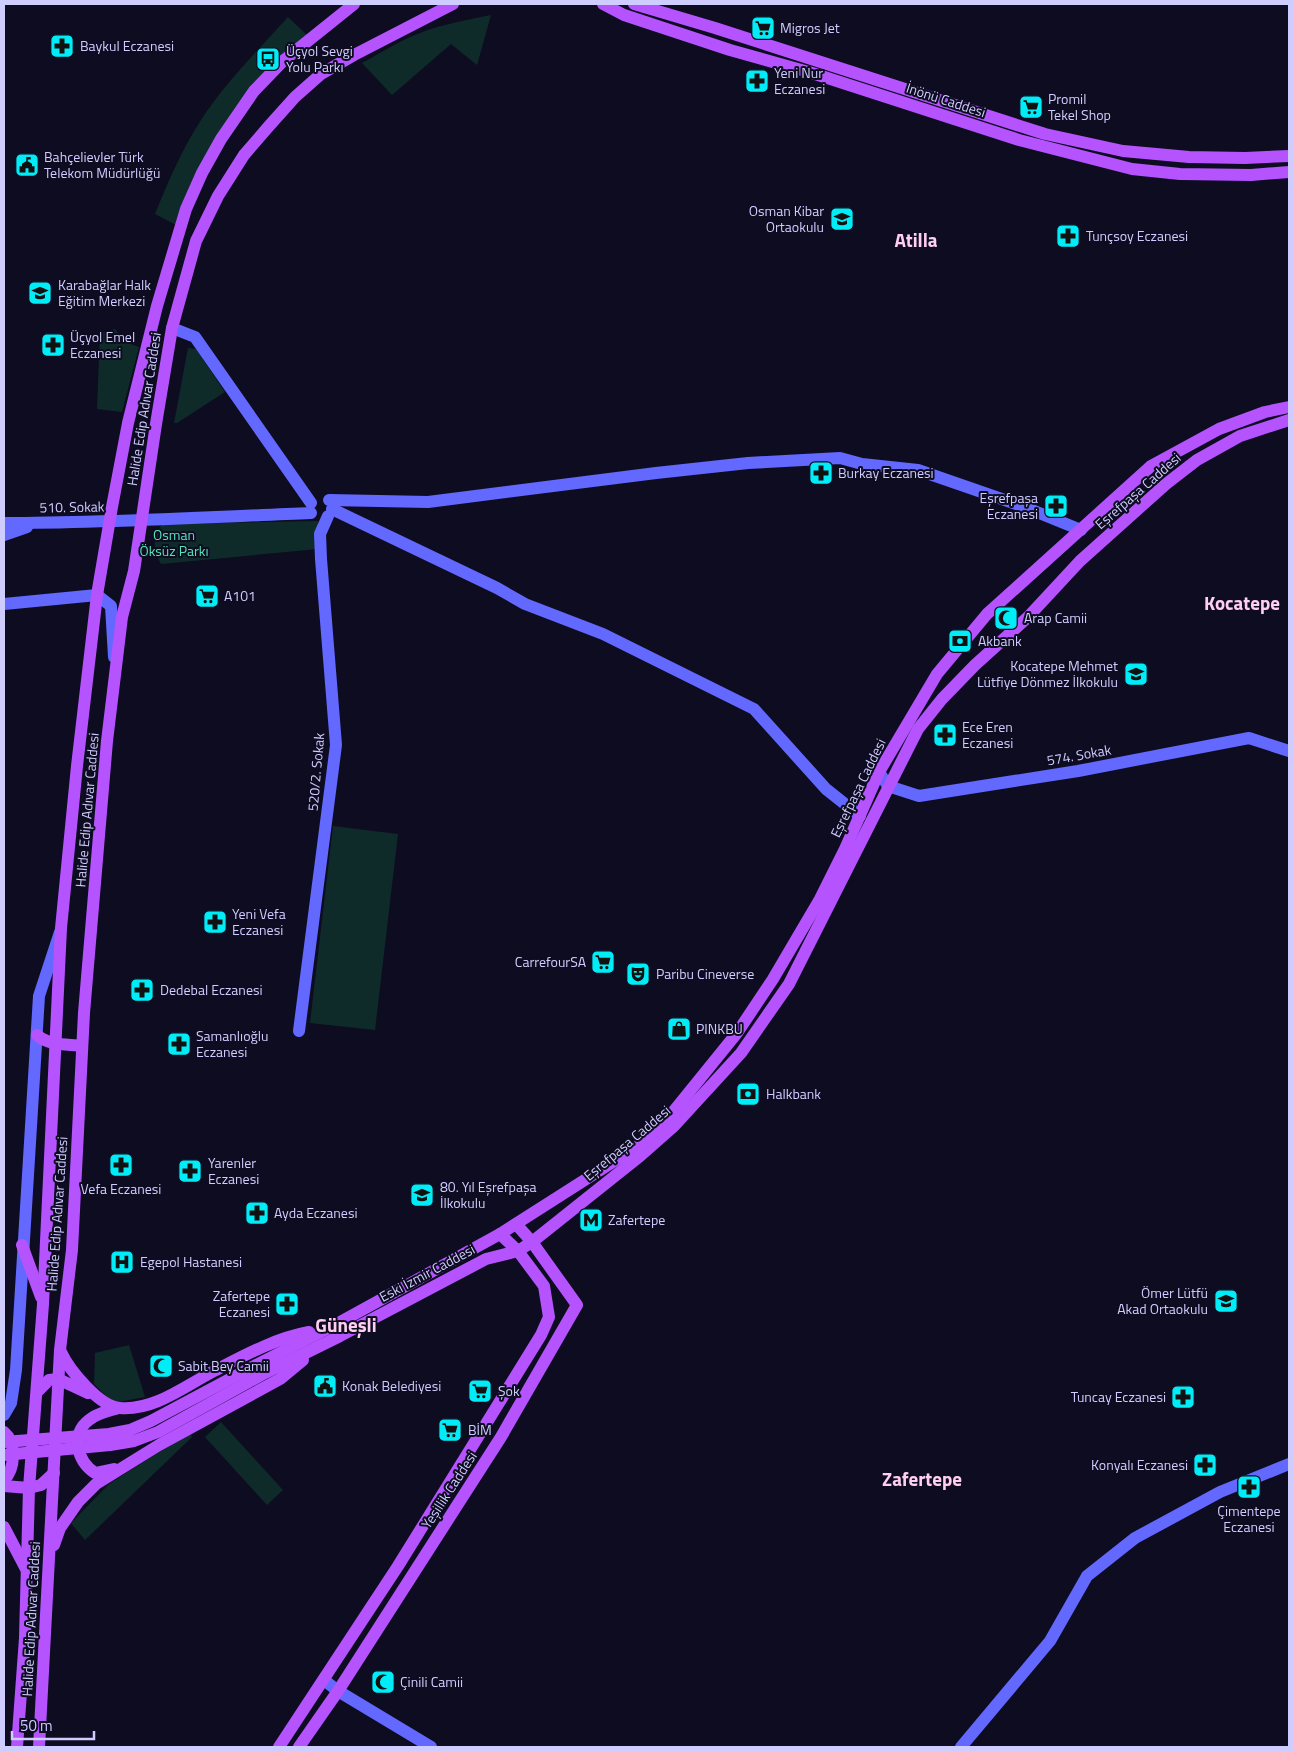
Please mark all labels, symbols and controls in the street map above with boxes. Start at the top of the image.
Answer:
supermarket icon: Migros Jet [750,15,776,41]
place label: Migros Jet [780,17,840,38]
pharmacy icon: Baykul Eczanesi [49,33,75,59]
place label: Baykul Eczanesi [80,35,174,56]
place label: Üçyol Sevgi Yolu Parkı [286,40,353,77]
bus stop icon: Üçyol Sevgi Yolu Parkı [255,46,281,72]
place label: Yeni Nur Eczanesi [774,62,825,99]
pharmacy icon: Yeni Nur Eczanesi [744,68,770,94]
street label: İnönü Caddesi [904,77,989,122]
place label: Promil Tekel Shop [1048,88,1111,125]
supermarket icon: Promil Tekel Shop [1018,94,1044,120]
place label: Bahçelievler Türk Telekom Müdürlüğü [44,146,160,183]
public building icon: Bahçelievler Türk Telekom Müdürlüğü [14,152,40,178]
place label: Osman Kibar Ortaokulu [749,200,824,237]
school or university icon: Osman Kibar Ortaokulu [829,206,855,232]
pharmacy icon: Tunçsoy Eczanesi [1055,223,1081,249]
district label: Atilla [894,225,938,254]
place label: Tunçsoy Eczanesi [1086,225,1188,246]
place label: Karabağlar Halk Eğitim Merkezi [58,274,151,311]
school or university icon: Karabağlar Halk Eğitim Merkezi [27,280,53,306]
place label: Üçyol Emel Eczanesi [70,326,135,363]
street label: Halide Edip Adıvar Caddesi [121,331,166,487]
pharmacy icon: Üçyol Emel Eczanesi [40,332,66,358]
street label: Eşrefpaşa Caddesi [1090,447,1185,534]
pharmacy icon: Burkay Eczanesi [808,460,834,486]
place label: Burkay Eczanesi [838,462,934,483]
place label: Eşrefpaşa Eczanesi [979,487,1038,524]
pharmacy icon: Eşrefpaşa Eczanesi [1043,493,1069,519]
street label: 510. Sokak [39,495,105,518]
park label: Osman Öksüz Parkı [139,524,209,561]
supermarket icon: A101 [194,583,220,609]
place label: A101 [224,585,256,606]
district label: Kocatepe [1204,588,1280,617]
mosque icon: Arap Camii [993,605,1019,631]
place label: Arap Camii [1024,607,1087,628]
bank icon: Akbank [947,628,973,654]
place label: Akbank [978,630,1022,651]
place label: Kocatepe Mehmet Lütfiye Dönmez İlkokulu [977,655,1118,692]
school or university icon: Kocatepe Mehmet Lütfiye Dönmez İlkokulu [1123,661,1149,687]
place label: Ece Eren Eczanesi [962,716,1013,753]
pharmacy icon: Ece Eren Eczanesi [932,722,958,748]
street label: Halide Edip Adıvar Caddesi [69,732,104,888]
street label: 520/2. Sokak [302,732,329,812]
street label: Eşrefpaşa Caddesi [824,735,891,841]
street label: 574. Sokak [1045,738,1113,770]
place label: Yeni Vefa Eczanesi [232,903,286,940]
pharmacy icon: Yeni Vefa Eczanesi [202,909,228,935]
supermarket icon: CarrefourSA [590,949,616,975]
place label: CarrefourSA [515,951,587,972]
theatre icon: Paribu Cineverse [625,961,651,987]
place label: Paribu Cineverse [656,963,754,984]
pharmacy icon: Dedebal Eczanesi [129,977,155,1003]
place label: Dedebal Eczanesi [160,979,263,1000]
shop icon: PINKBU [666,1016,692,1042]
place label: PINKBU [696,1018,743,1039]
place label: Samanlıoğlu Eczanesi [196,1025,268,1062]
pharmacy icon: Samanlıoğlu Eczanesi [166,1031,192,1057]
bank icon: Halkbank [735,1081,761,1107]
place label: Halkbank [766,1083,821,1104]
street label: Eşrefpaşa Caddesi [579,1100,675,1185]
street label: Halide Edip Adıvar Caddesi [41,1136,72,1292]
pharmacy icon: Vefa Eczanesi [108,1152,134,1178]
place label: Yarenler Eczanesi [208,1152,259,1189]
pharmacy icon: Yarenler Eczanesi [177,1158,203,1184]
place label: 80. Yıl Eşrefpaşa İlkokulu [440,1176,536,1213]
place label: Vefa Eczanesi [81,1178,161,1199]
school or university icon: 80. Yıl Eşrefpaşa İlkokulu [409,1182,435,1208]
pharmacy icon: Ayda Eczanesi [244,1200,270,1226]
place label: Ayda Eczanesi [274,1202,358,1223]
metro station icon: Zafertepe [578,1207,604,1233]
place label: Zafertepe [608,1209,665,1230]
street label: Eski İzmir Caddesi [375,1238,478,1307]
hospital icon: Egepol Hastanesi [109,1249,135,1275]
place label: Egepol Hastanesi [140,1251,242,1272]
place label: Ömer Lütfü Akad Ortaokulu [1117,1282,1208,1319]
place label: Zafertepe Eczanesi [213,1285,270,1322]
school or university icon: Ömer Lütfü Akad Ortaokulu [1213,1288,1239,1314]
pharmacy icon: Zafertepe Eczanesi [274,1291,300,1317]
district label: Güneşli [315,1310,377,1339]
mosque icon: Sabit Bey Camii [148,1353,174,1379]
place label: Sabit Bey Camii [178,1355,269,1376]
public building icon: Konak Belediyesi [312,1373,338,1399]
place label: Konak Belediyesi [342,1375,441,1396]
supermarket icon: Şok [467,1378,493,1404]
place label: Şok [498,1380,520,1401]
pharmacy icon: Tuncay Eczanesi [1170,1384,1196,1410]
place label: Tuncay Eczanesi [1071,1386,1166,1407]
supermarket icon: BİM [437,1417,463,1443]
place label: BİM [468,1419,492,1440]
street label: Yeşillik Caddesi [416,1447,482,1533]
pharmacy icon: Konyalı Eczanesi [1192,1452,1218,1478]
place label: Konyalı Eczanesi [1091,1454,1188,1475]
district label: Zafertepe [882,1464,962,1493]
pharmacy icon: Çimentepe Eczanesi [1236,1474,1262,1500]
place label: Çimentepe Eczanesi [1217,1500,1281,1537]
street label: Halide Edip Adıvar Caddesi [16,1541,45,1697]
mosque icon: Çinili Camii [370,1669,396,1695]
place label: Çinili Camii [400,1671,463,1692]
scale bar [12,1708,95,1740]
text: 50 m [20,1714,53,1737]

